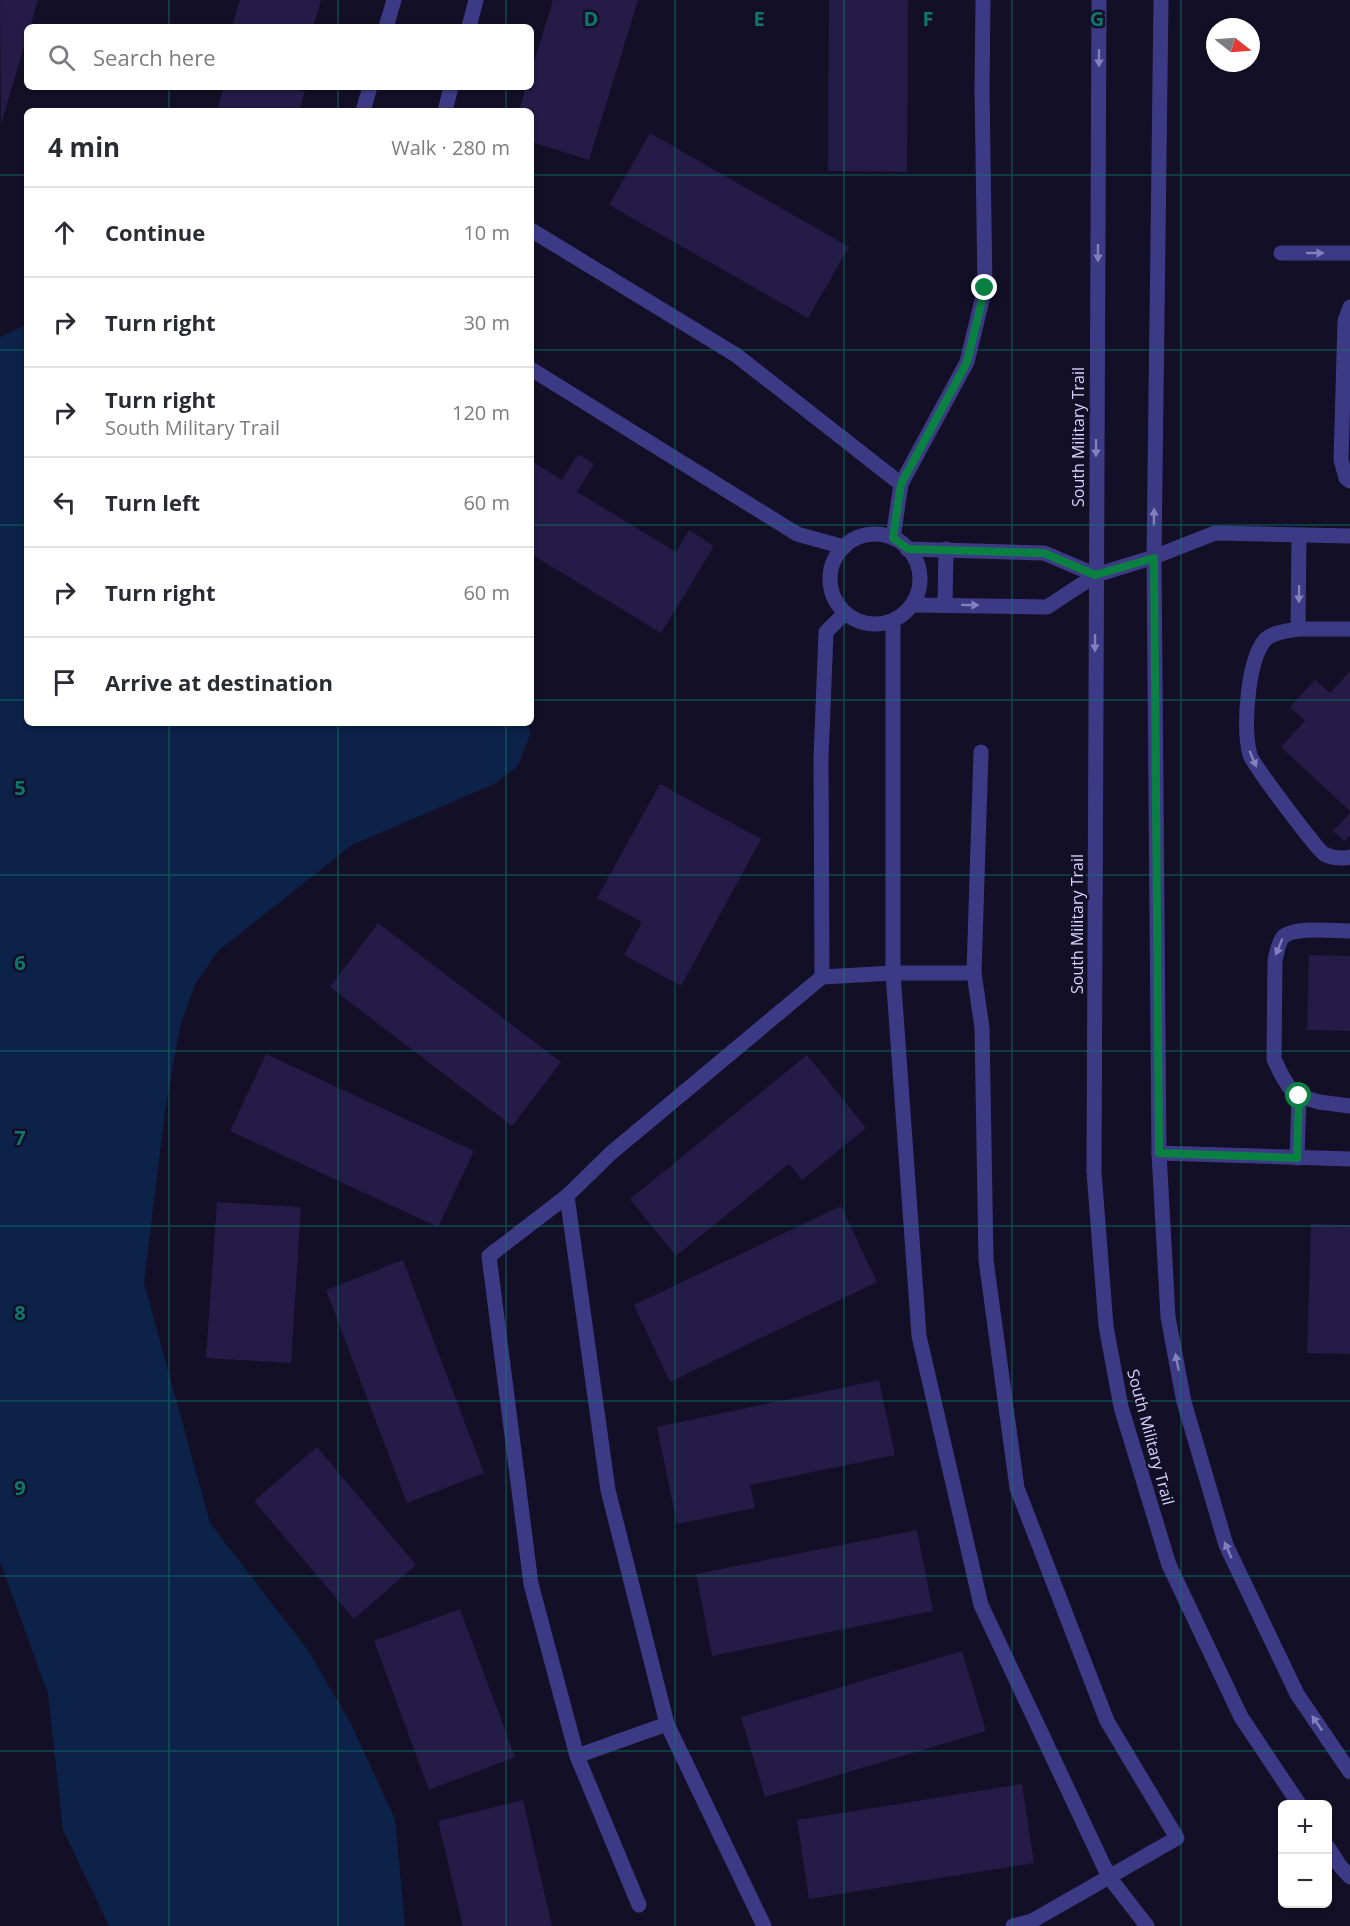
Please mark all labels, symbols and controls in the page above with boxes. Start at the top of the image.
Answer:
text: D [584,5,598,32]
text: E [753,5,765,32]
text: F [923,5,933,32]
text: G [1090,5,1104,32]
north arrow [1206,18,1260,72]
search box [24,24,534,90]
icon: search [45,41,78,74]
text: Search here [93,42,216,72]
one-way arrow [1094,49,1104,68]
text: 4 min [48,129,120,165]
text: Walk · 280 m [391,134,510,161]
icon: ahead [48,216,81,249]
text: Continue [105,217,205,247]
text: 10 m [463,219,510,246]
one-way arrow [1093,244,1102,263]
one-way arrow [1306,248,1325,258]
route end [971,274,997,300]
icon: right [48,306,81,339]
text: Turn right [105,307,216,337]
text: 30 m [463,309,510,336]
street label: South Military Trail [1067,367,1089,507]
text: Turn right [105,384,216,414]
icon: right [48,396,81,429]
text: 120 m [452,399,510,426]
text: South Military Trail [105,414,280,441]
one-way arrow [1091,439,1101,458]
icon: left [48,486,81,519]
text: Turn left [105,487,200,517]
text: 60 m [463,489,510,516]
one-way arrow [1149,508,1159,527]
icon: right [48,576,81,609]
text: Turn right [105,577,216,607]
text: 60 m [463,579,510,606]
one-way arrow [1294,584,1304,603]
one-way arrow [961,600,980,610]
one-way arrow [1090,634,1100,653]
icon: arrive [48,666,81,699]
text: Arrive at destination [105,667,333,697]
one-way arrow [1248,751,1258,769]
text: 5 [14,774,26,801]
street label: South Military Trail [1066,854,1088,994]
one-way arrow [1274,939,1284,957]
text: 6 [14,949,26,976]
route start [1285,1082,1311,1108]
text: 7 [14,1124,26,1151]
text: 8 [14,1299,26,1326]
one-way arrow [1172,1353,1181,1372]
street label: South Military Trail [1122,1367,1180,1507]
text: 9 [14,1474,26,1501]
one-way arrow [1223,1541,1233,1559]
one-way arrow [1311,1716,1323,1732]
map controls [1278,1800,1332,1908]
button: + [1278,1800,1332,1854]
button: − [1278,1854,1332,1908]

